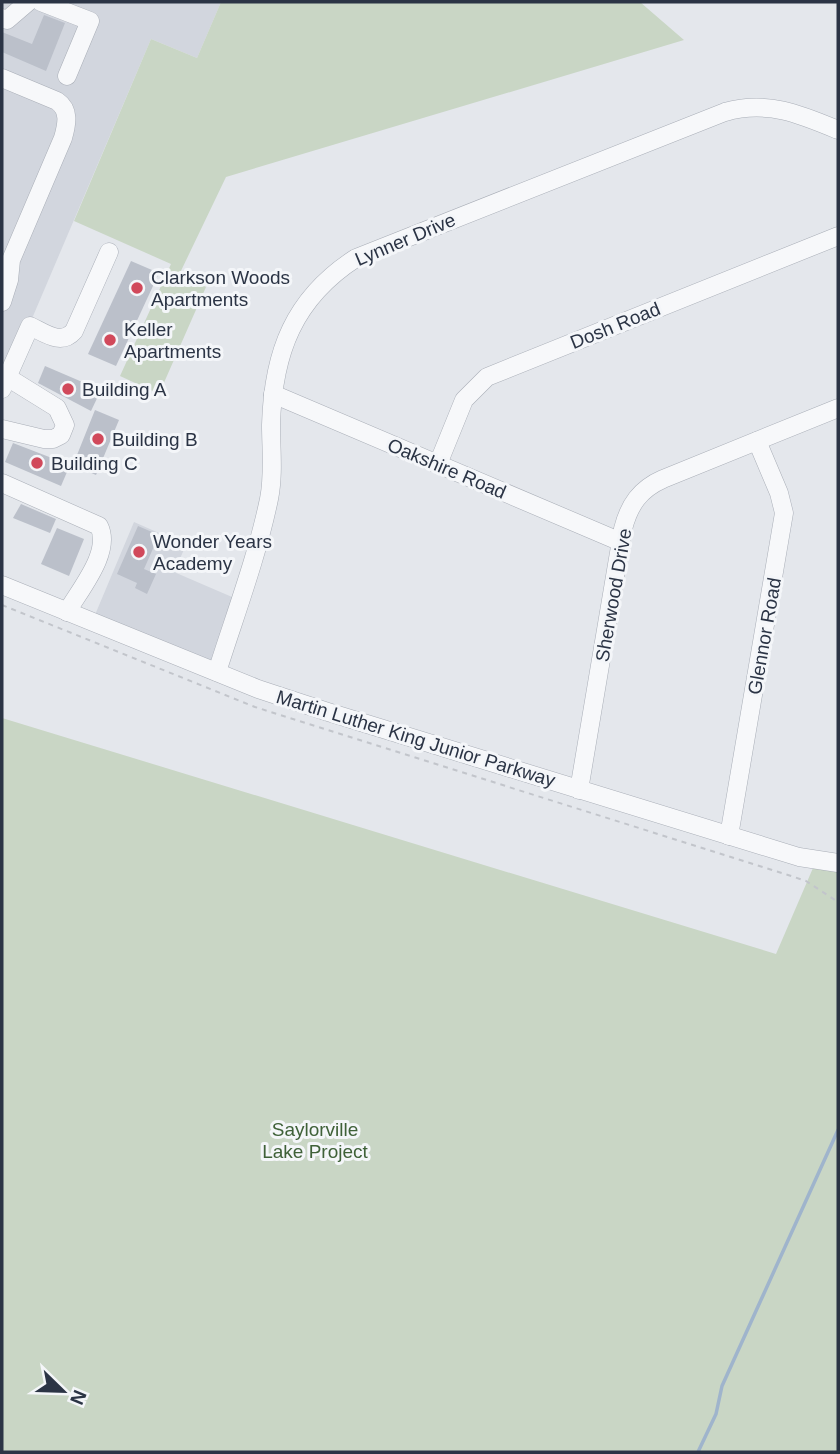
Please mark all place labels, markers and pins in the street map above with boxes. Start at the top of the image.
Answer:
place label: Clarkson Woods Apartments [151,267,290,310]
marker: Clarkson Woods Apartments [129,280,145,296]
place label: Keller Apartments [124,319,221,362]
marker: Keller Apartments [102,332,118,348]
place label: Building A [82,379,167,400]
marker: Building A [60,381,76,397]
place label: Building B [112,429,198,450]
marker: Building B [90,431,106,447]
place label: Building C [51,453,138,474]
marker: Building C [29,455,45,471]
place label: Wonder Years Academy [153,531,272,574]
marker: Wonder Years Academy [131,544,147,560]

